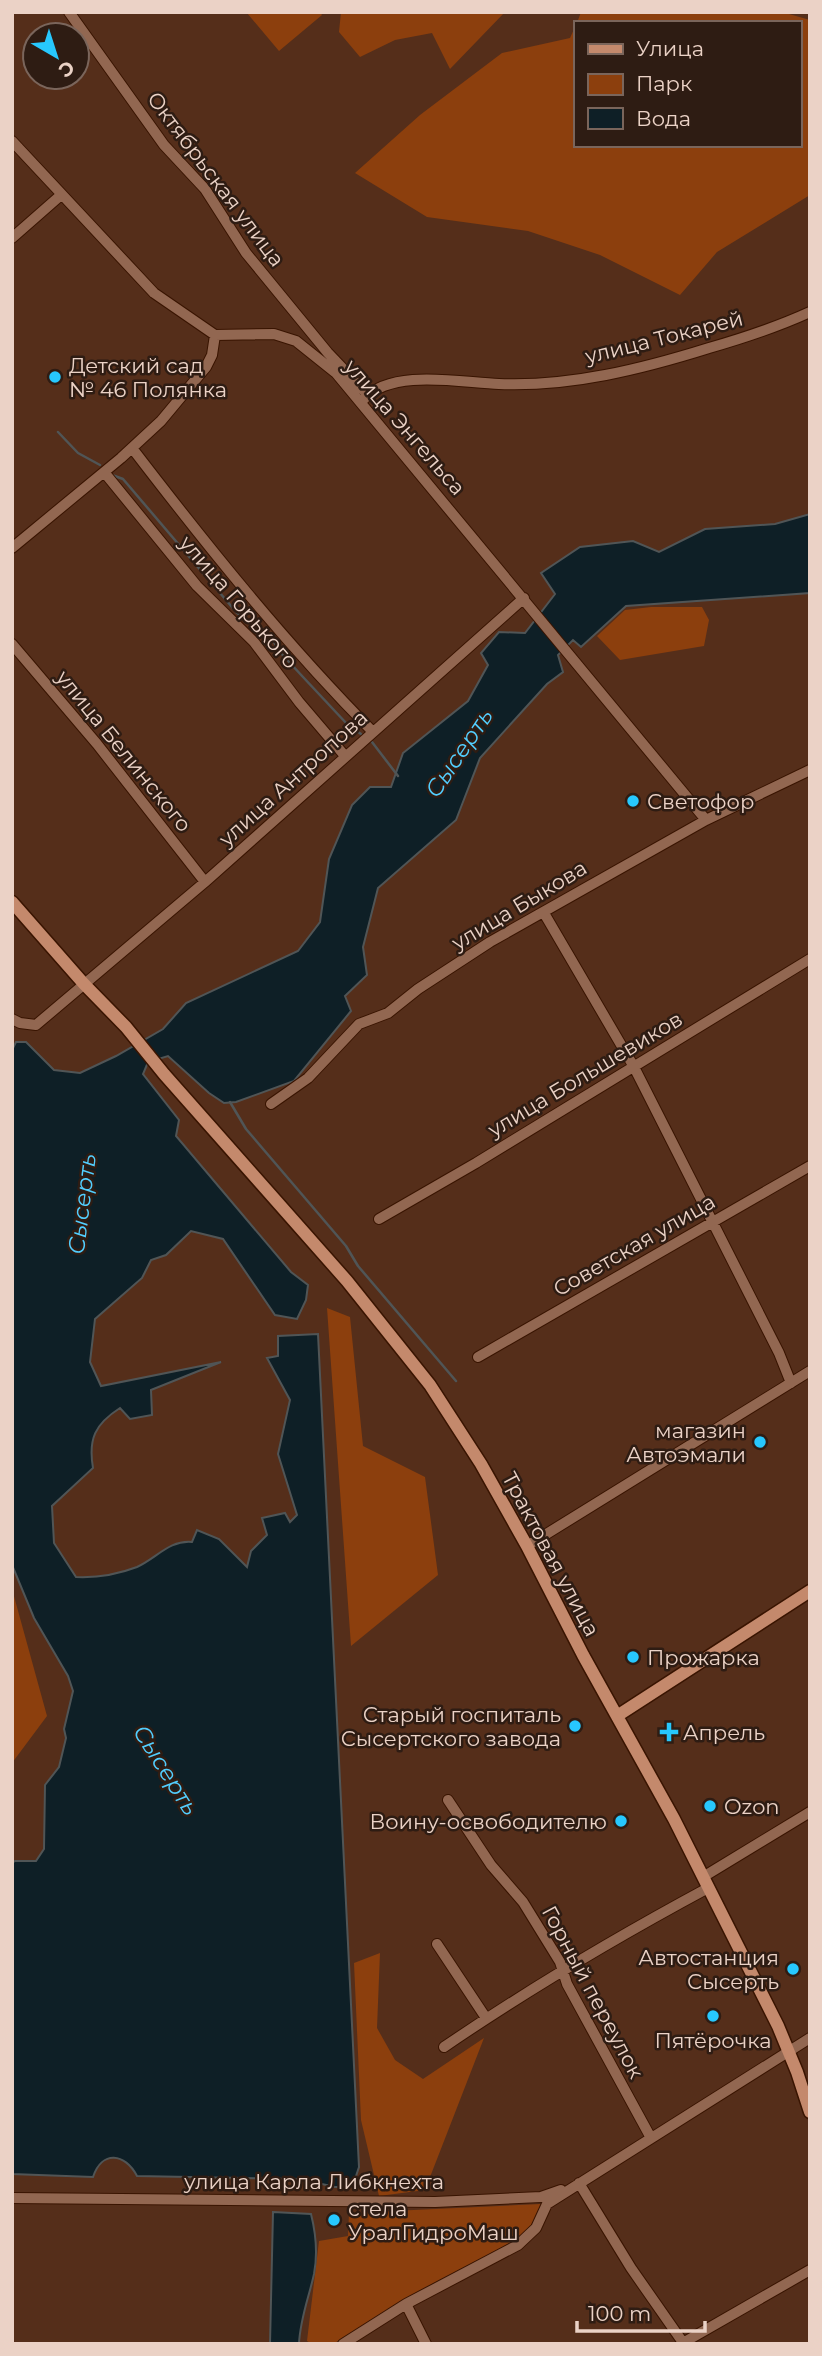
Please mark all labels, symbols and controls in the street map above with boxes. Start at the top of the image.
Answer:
north arrow [21,21,91,91]
legend [574,21,801,147]
text: Улица [636,36,704,61]
text: С [54,56,79,82]
text: Парк [636,71,692,96]
street label: Октябрьская улица [142,87,290,271]
text: Вода [636,106,691,131]
street label: улица Токарей [582,305,745,369]
place label: Детский сад № 46 Полянка [69,353,227,402]
street label: улица Энгельса [339,353,471,500]
marker: Детский сад № 46 Полянка [47,369,63,385]
street label: улица Горького [174,530,304,674]
street label: улица Белинского [50,664,197,837]
water label: Сысерть [419,703,499,803]
street label: улица Антропова [213,705,372,852]
place label: Светофор [647,789,754,814]
marker: Светофор [625,793,641,809]
street label: улица Быкова [446,855,591,956]
street label: улица Большевиков [482,1006,687,1142]
water label: Сысерть [62,1152,102,1256]
street label: Советская улица [549,1189,719,1301]
place label: магазин Автоэмали [626,1418,746,1467]
marker: магазин Автоэмали [752,1434,768,1450]
street label: Трактовая улица [497,1468,605,1640]
place label: Прожарка [647,1645,760,1670]
marker: Прожарка [625,1649,641,1665]
place label: Старый госпиталь Сысертского завода [341,1702,561,1751]
marker: Старый госпиталь Сысертского завода [567,1718,583,1734]
water label: Сысерть [127,1720,205,1820]
place label: Апрель [683,1720,765,1745]
marker: Апрель [661,1724,677,1740]
place label: Ozon [724,1794,780,1819]
marker: Ozon [702,1798,718,1814]
place label: Воину-освободителю [369,1809,607,1834]
marker: Воину-освободителю [613,1813,629,1829]
street label: Горный переулок [537,1901,649,2083]
place label: Автостанция Сысерть [638,1945,779,1994]
marker: Автостанция Сысерть [785,1961,801,1977]
marker: Пятёрочка [705,2008,721,2024]
place label: Пятёрочка [654,2028,772,2053]
street label: улица Карла Либкнехта [183,2169,444,2194]
place label: стела УралГидроМаш [348,2196,519,2245]
marker: стела УралГидроМаш [326,2212,342,2228]
scale bar [577,2290,705,2334]
text: 100 m [588,2301,651,2326]

